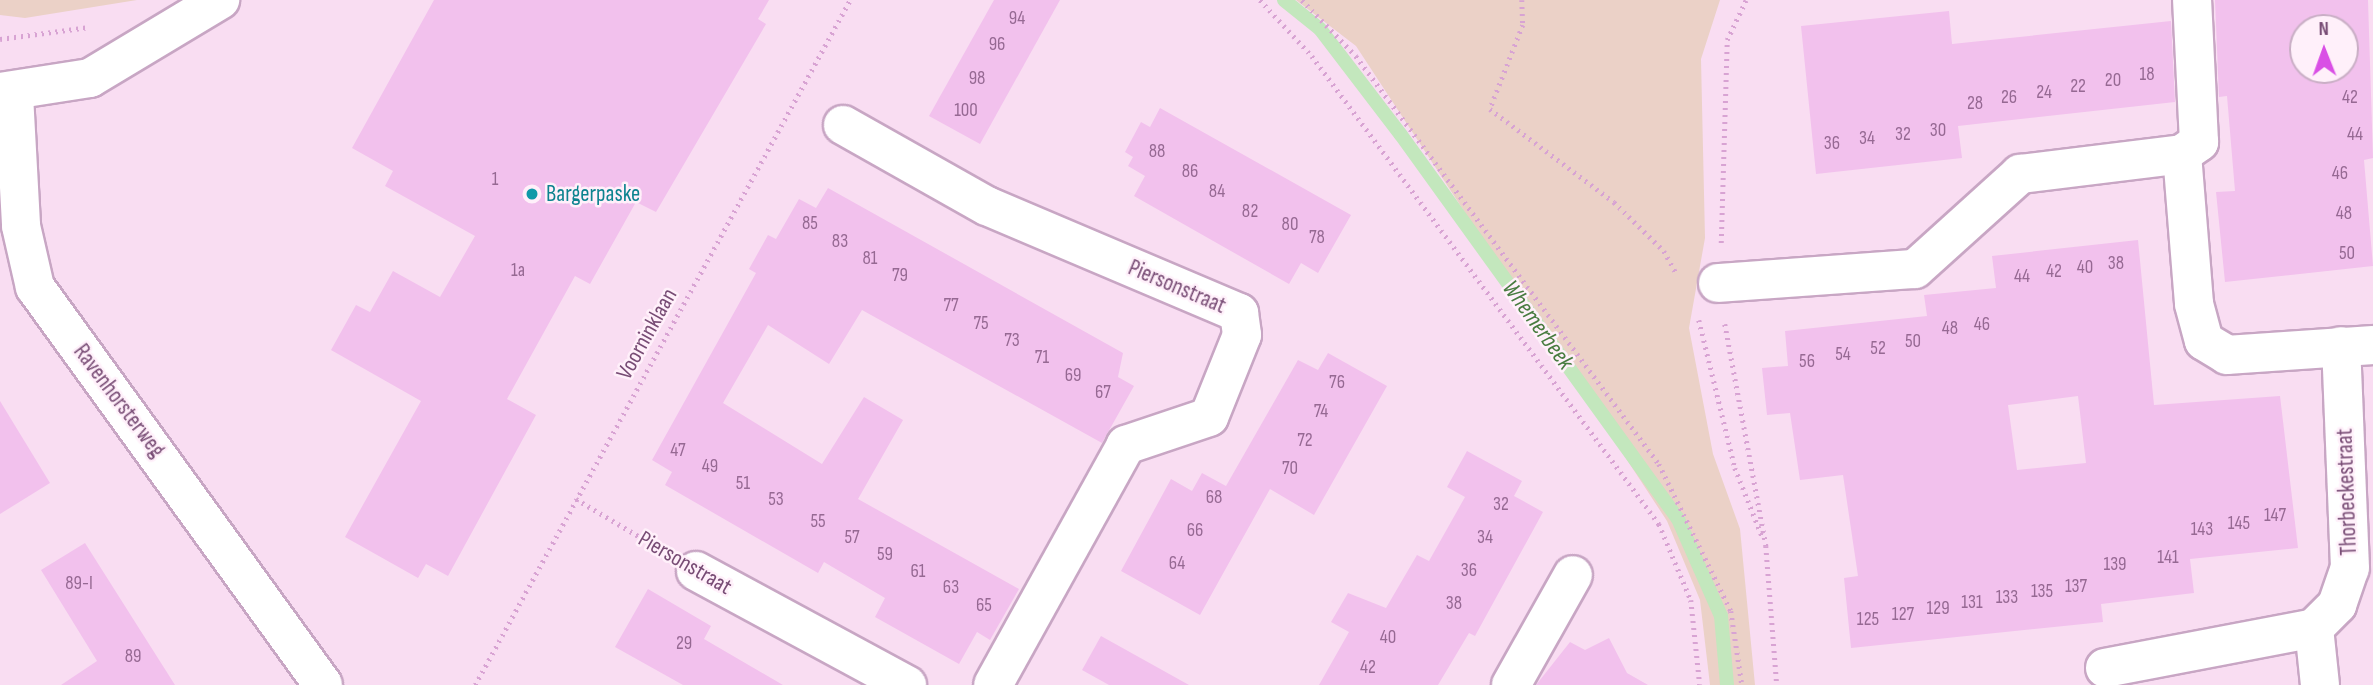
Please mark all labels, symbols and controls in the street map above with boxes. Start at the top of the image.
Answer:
house number: 94 [1009,8,1025,30]
north arrow [2289,14,2359,84]
text: N [2318,18,2329,41]
house number: 96 [989,34,1005,56]
house number: 18 [2140,64,2154,86]
house number: 98 [969,68,985,90]
house number: 20 [2105,70,2121,92]
house number: 22 [2070,76,2086,98]
house number: 24 [2036,82,2052,104]
house number: 26 [2001,87,2017,109]
house number: 42 [2342,87,2358,109]
house number: 28 [1967,93,1983,115]
house number: 100 [954,100,978,122]
house number: 30 [1930,120,1946,142]
house number: 32 [1895,124,1911,146]
house number: 44 [2347,124,2363,146]
house number: 34 [1859,128,1875,150]
house number: 36 [1824,133,1840,155]
house number: 88 [1149,141,1165,163]
house number: 86 [1182,161,1198,183]
house number: 46 [2332,163,2348,185]
house number: 1 [492,169,498,191]
place label: Bargerpaske [546,180,640,208]
house number: 84 [1209,181,1225,203]
marker: Bargerpaske [524,186,540,202]
house number: 82 [1242,201,1258,223]
house number: 48 [2336,203,2352,225]
house number: 85 [802,213,818,235]
house number: 80 [1282,214,1298,236]
house number: 78 [1309,227,1325,249]
house number: 83 [832,231,848,253]
house number: 50 [2339,243,2355,265]
house number: 81 [863,248,877,270]
house number: 38 [2108,253,2124,275]
street label: Piersonstraat [1124,254,1230,320]
house number: 40 [2077,257,2093,279]
house number: 1a [511,260,525,282]
house number: 42 [2046,261,2062,283]
house number: 79 [892,265,908,287]
house number: 44 [2014,266,2030,288]
water label: Whemerbeek [1496,275,1580,375]
street label: Voorninklaan [611,284,683,384]
house number: 77 [943,295,959,317]
house number: 75 [973,313,989,335]
house number: 46 [1974,314,1990,336]
house number: 48 [1942,318,1958,340]
house number: 73 [1004,330,1020,352]
house number: 50 [1905,331,1921,353]
house number: 52 [1870,338,1886,360]
street label: Ravenhorsterweg [67,339,171,463]
house number: 54 [1835,344,1851,366]
house number: 71 [1035,347,1049,369]
house number: 56 [1799,351,1815,373]
house number: 69 [1065,365,1081,387]
house number: 76 [1329,372,1345,394]
house number: 67 [1095,382,1111,404]
house number: 74 [1314,401,1328,423]
street label: Thorbeckestraat [2331,428,2363,556]
house number: 72 [1297,430,1313,452]
house number: 47 [670,440,686,462]
house number: 49 [702,456,718,478]
house number: 70 [1282,458,1298,480]
house number: 51 [736,473,750,495]
house number: 68 [1206,487,1222,509]
house number: 53 [768,489,784,511]
house number: 32 [1493,494,1509,516]
house number: 147 [2264,505,2286,527]
house number: 55 [810,511,826,533]
house number: 145 [2228,513,2250,535]
house number: 143 [2191,519,2213,541]
house number: 66 [1187,520,1203,542]
street label: Piersonstraat [633,525,737,601]
house number: 57 [844,527,860,549]
house number: 34 [1477,527,1493,549]
house number: 59 [877,544,893,566]
house number: 141 [2157,547,2179,569]
house number: 64 [1169,553,1185,575]
house number: 139 [2103,554,2127,576]
house number: 36 [1461,560,1477,582]
house number: 61 [911,561,925,583]
house number: 89-I [65,573,93,595]
house number: 137 [2065,576,2087,598]
house number: 63 [943,577,959,599]
house number: 135 [2031,581,2053,603]
house number: 133 [1996,587,2018,609]
house number: 131 [1961,592,1983,614]
house number: 38 [1446,593,1462,615]
house number: 65 [976,595,992,617]
house number: 129 [1926,598,1950,620]
house number: 127 [1892,604,1914,626]
house number: 125 [1857,609,1879,631]
house number: 40 [1380,627,1396,649]
house number: 29 [676,633,692,655]
house number: 89 [125,646,141,668]
house number: 42 [1360,657,1376,679]

